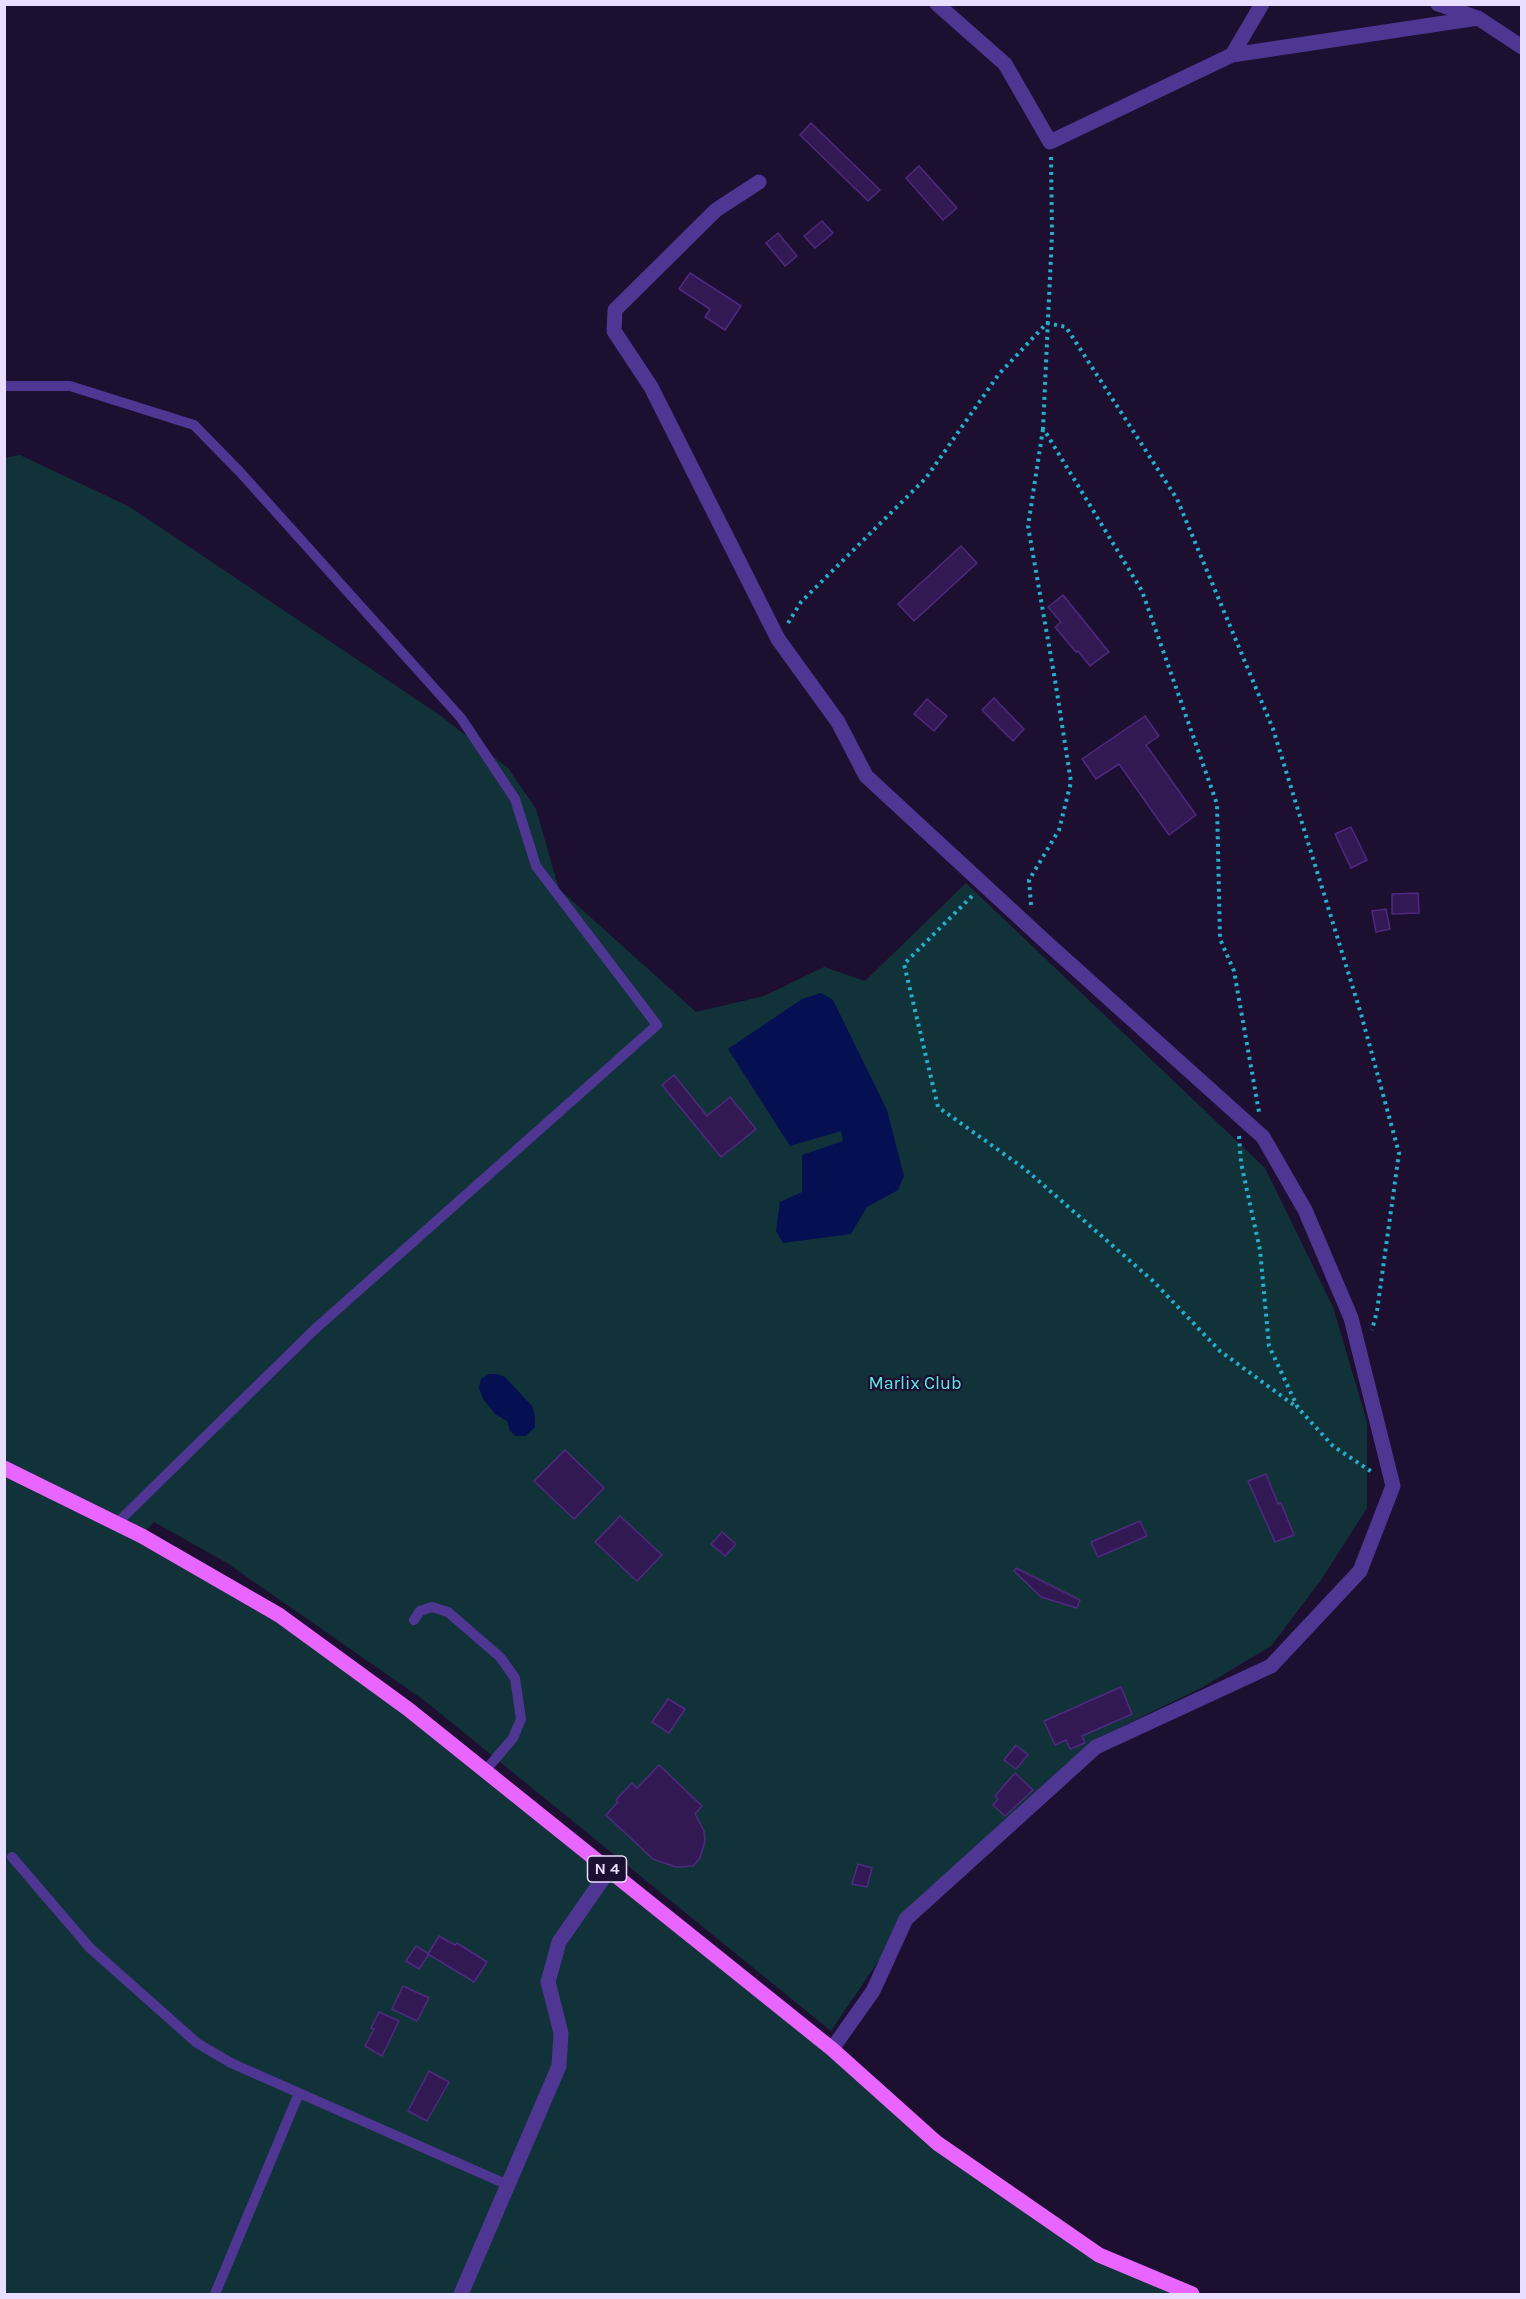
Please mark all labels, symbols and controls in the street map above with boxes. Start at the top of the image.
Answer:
park label: Marlix Club [868,1373,962,1395]
road number: N 4 [588,1856,626,1882]

